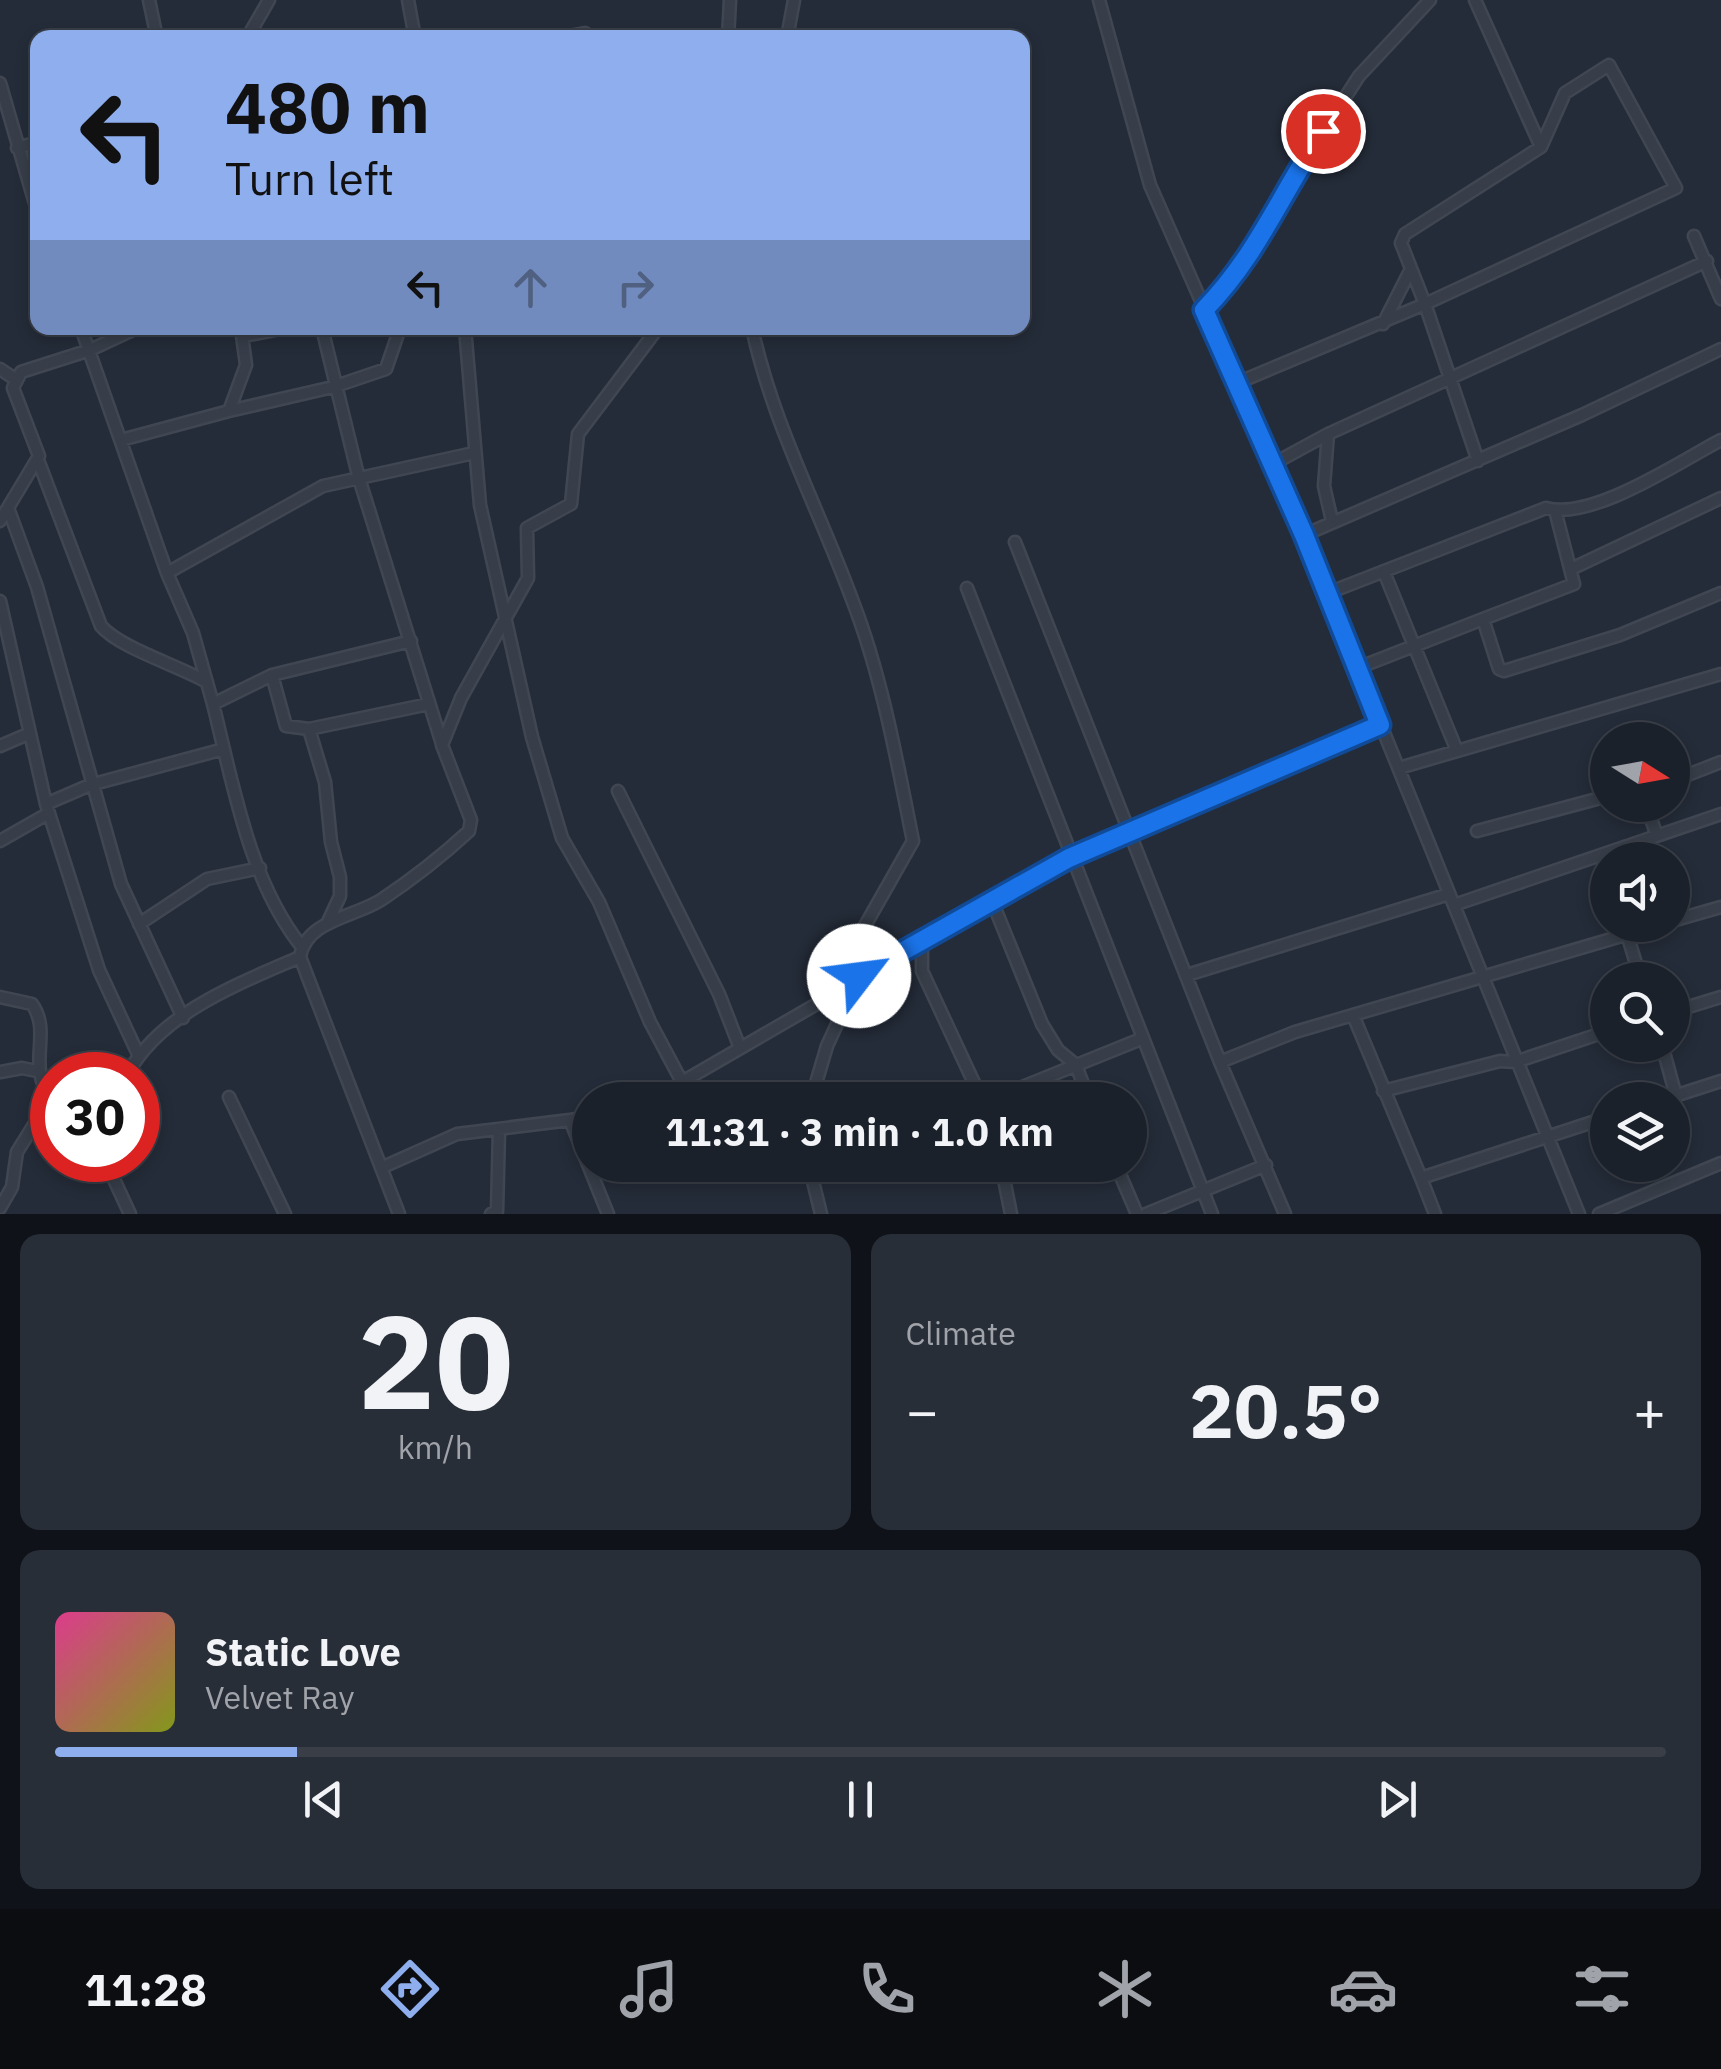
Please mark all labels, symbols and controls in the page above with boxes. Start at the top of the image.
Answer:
text: 480 m [225,61,430,152]
icon: left [60,70,190,200]
pin [1281,89,1366,174]
icon: arrive [1296,104,1351,159]
text: Turn left [225,149,394,207]
icon: left [398,260,453,315]
icon: ahead [503,260,558,315]
icon: right [608,260,663,315]
north arrow [1590,722,1690,822]
map controls [1590,722,1690,1182]
button: sound [1590,842,1690,942]
position arrow [807,924,911,1028]
button: search [1590,962,1690,1062]
speed limit sign: 30 [30,1052,160,1182]
button: layers [1590,1082,1690,1182]
text: 11:31 · 3 min · 1.0 km [665,1107,1054,1156]
text: 20 [357,1276,513,1445]
text: Climate [906,1312,1016,1354]
text: 20.5° [1189,1361,1383,1459]
text: − [906,1375,939,1446]
text: + [1633,1375,1666,1446]
text: km/h [398,1426,473,1468]
text: Static Love [205,1627,401,1676]
text: Velvet Ray [205,1676,354,1718]
icon: previous [296,1772,351,1827]
icon: pause [833,1772,888,1827]
icon: next [1370,1772,1425,1827]
icon: directions [375,1954,445,2024]
icon: music [614,1954,684,2024]
icon: phone [852,1954,922,2024]
icon: climate [1090,1954,1160,2024]
icon: car [1328,1954,1398,2024]
icon: filters [1567,1954,1637,2024]
text: 11:28 [84,1960,207,2018]

